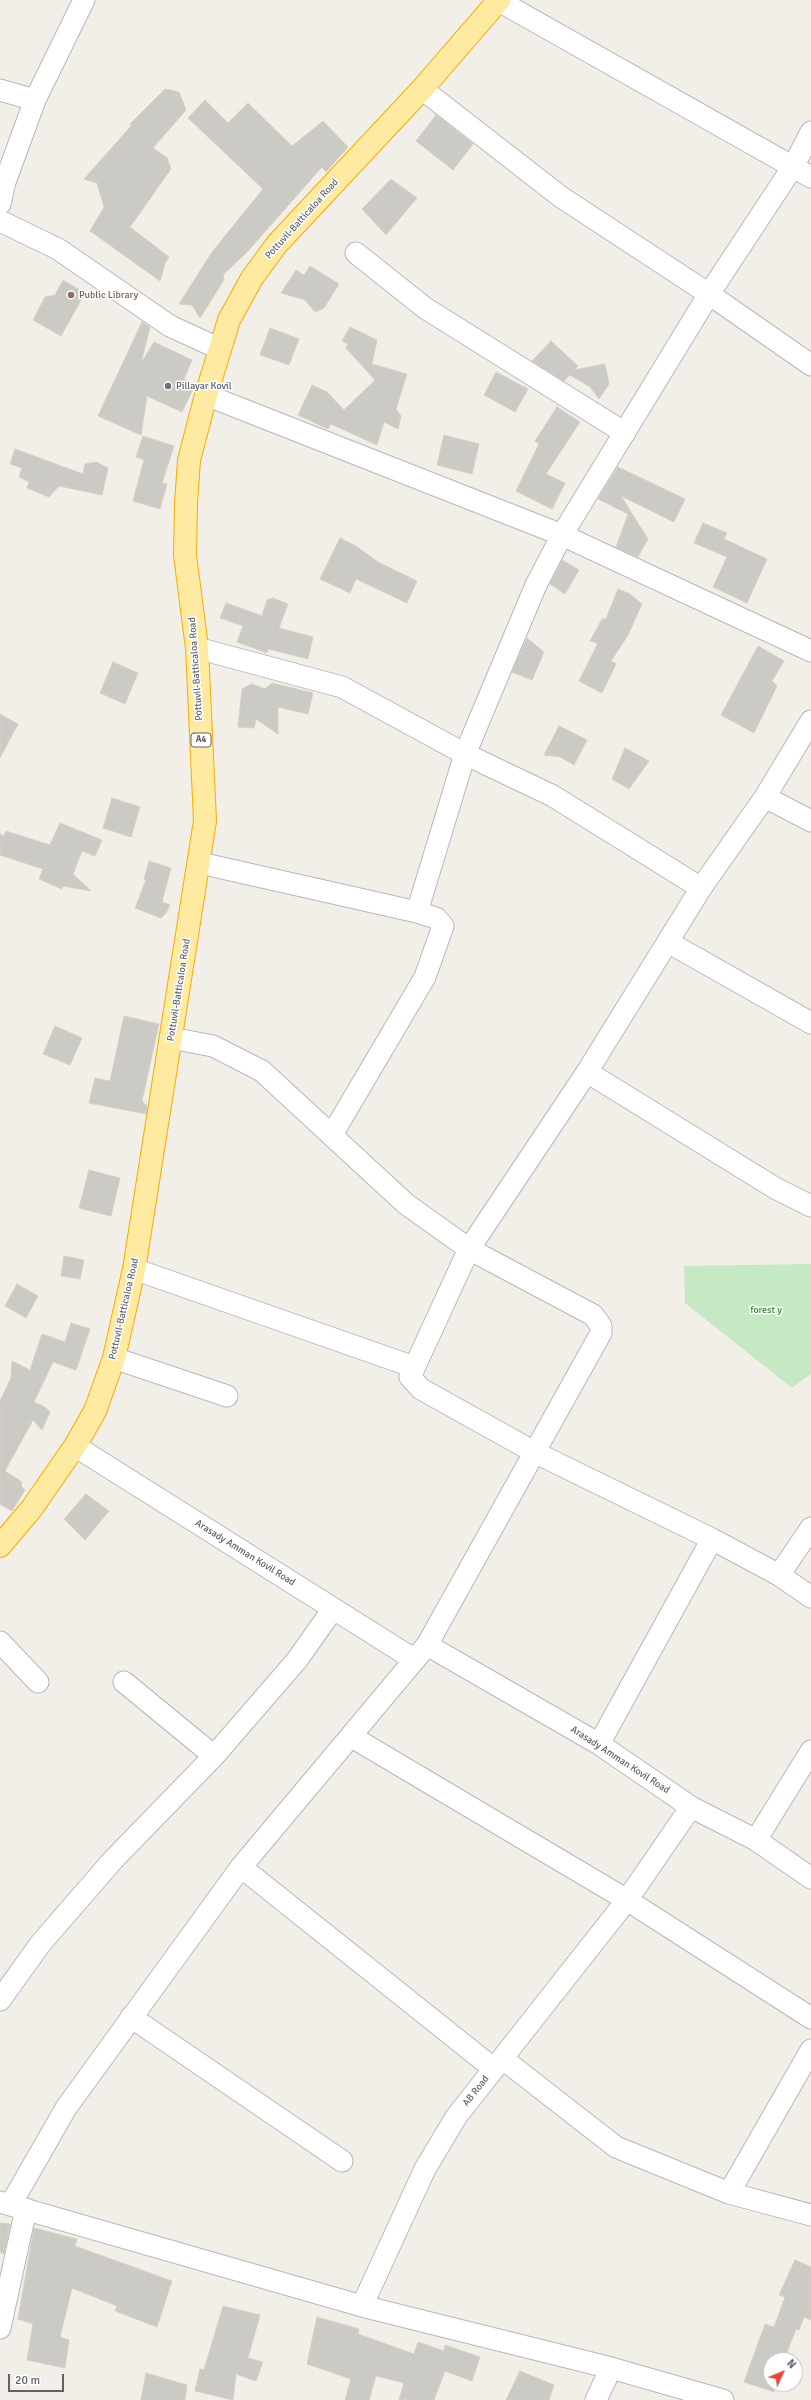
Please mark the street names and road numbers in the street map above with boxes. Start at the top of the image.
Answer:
street label: Pottuvil-Batticaloa Road [263,176,341,262]
street label: Pottuvil-Batticaloa Road [186,617,206,721]
road number: A4 [191,733,211,747]
street label: Pottuvil-Batticaloa Road [165,938,193,1042]
street label: Pottuvil-Batticaloa Road [106,1257,142,1361]
street label: Arasady Amman Kovil Road [193,1517,297,1589]
street label: Arasady Amman Kovil Road [568,1723,672,1797]
street label: AB Road [460,2073,492,2109]

